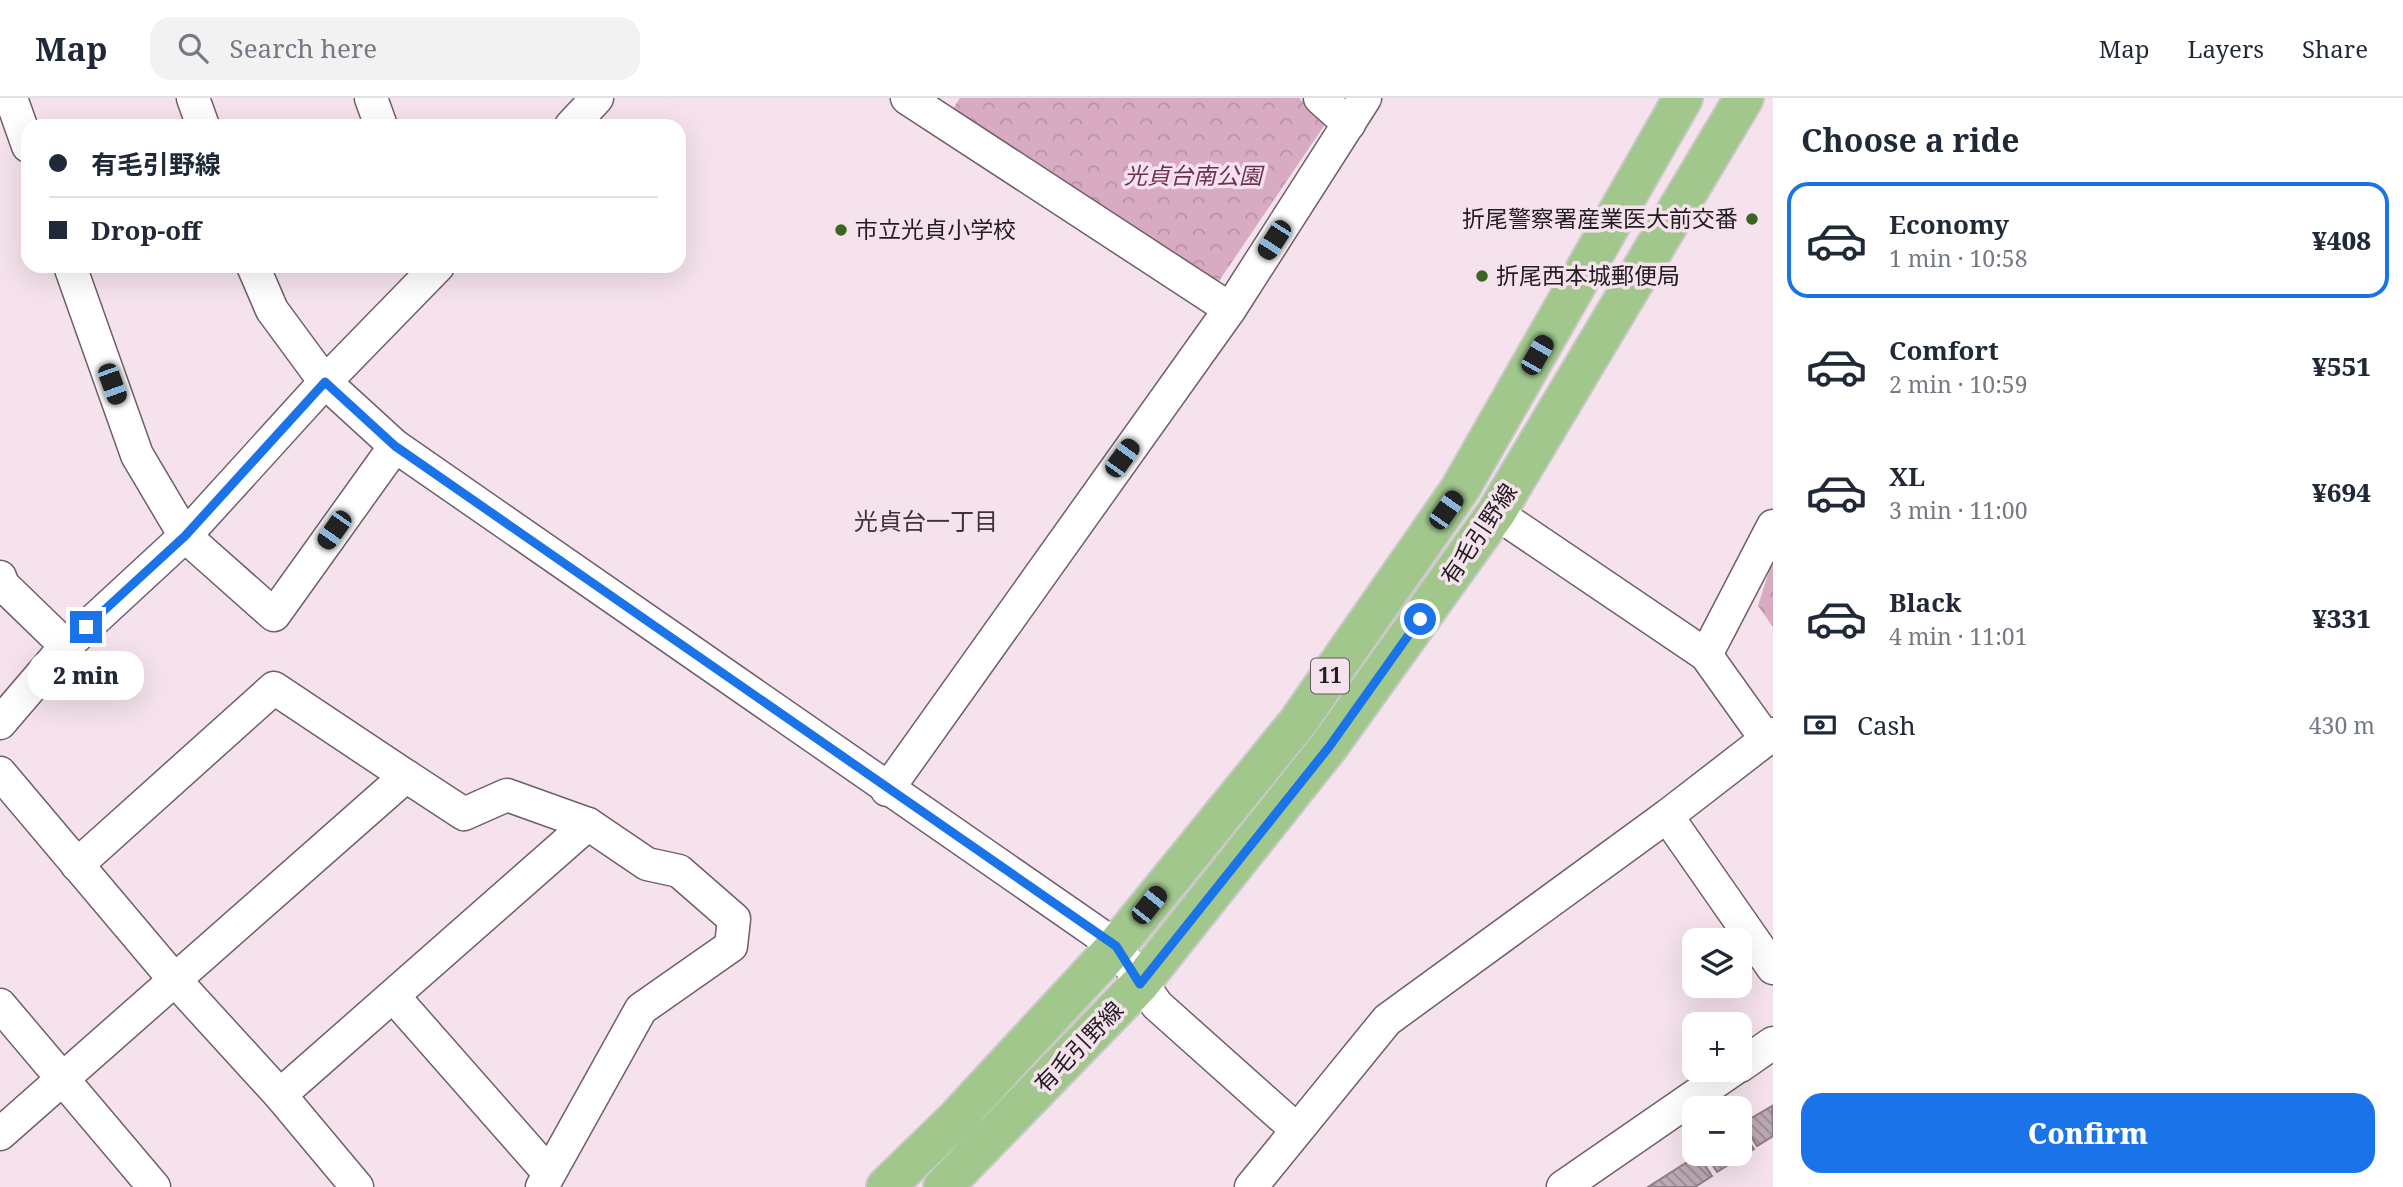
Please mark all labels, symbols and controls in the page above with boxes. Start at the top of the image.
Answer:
search box [150,17,640,80]
text: Map [35,26,108,71]
icon: search [174,29,212,67]
text: Search here [230,30,377,66]
text: Map [2099,32,2150,65]
text: Layers [2188,32,2264,65]
text: Share [2302,32,2368,65]
text: Choose a ride [1801,118,2020,161]
text: 有毛引野線 [91,146,221,182]
park label: 光貞台南公園 [1124,159,1265,191]
place label: 折尾警察署産業医大前交番 [1462,202,1738,234]
text: Economy [1889,206,2009,242]
icon: car [1805,209,1868,272]
marker: 折尾警察署産業医大前交番 [1744,211,1760,227]
text: Drop-off [91,212,201,248]
place label: 市立光貞小学校 [855,213,1016,245]
car [1254,217,1295,263]
marker: 市立光貞小学校 [833,222,849,238]
text: ¥408 [2312,222,2371,258]
text: 1 min · 10:58 [1889,242,2027,274]
place label: 折尾西本城郵便局 [1496,259,1680,291]
marker: 折尾西本城郵便局 [1474,268,1490,284]
car [1518,332,1557,378]
text: Comfort [1889,332,1999,368]
icon: car [1805,335,1868,398]
text: ¥551 [2312,348,2371,384]
car [95,361,130,407]
text: 2 min · 10:59 [1889,368,2027,400]
car [1102,435,1143,481]
text: XL [1889,458,1925,494]
icon: car [1805,461,1868,524]
text: ¥694 [2312,474,2371,510]
street label: 有毛引野線 [1433,477,1524,590]
car [1426,487,1467,533]
text: 3 min · 11:00 [1889,494,2027,526]
district label: 光貞台一丁目 [854,504,998,537]
car [314,507,355,553]
text: Black [1889,584,1962,620]
icon: car [1805,587,1868,650]
text: ¥331 [2312,600,2371,636]
route start [1404,603,1436,635]
route end [70,611,102,643]
text: 4 min · 11:01 [1889,620,2027,652]
callout: 2 min [28,652,144,700]
road number: 11 [1311,658,1349,694]
text: 2 min [53,659,119,691]
icon: cash [1801,706,1839,744]
text: Cash [1857,707,1916,743]
text: 430 m [2309,709,2375,741]
car [1128,882,1171,928]
map controls [1682,928,1752,1166]
button: layers [1682,928,1752,998]
street label: 有毛引野線 [1027,994,1130,1099]
button: + [1682,1012,1752,1082]
button: Confirm [1801,1093,2375,1173]
button: − [1682,1096,1752,1166]

